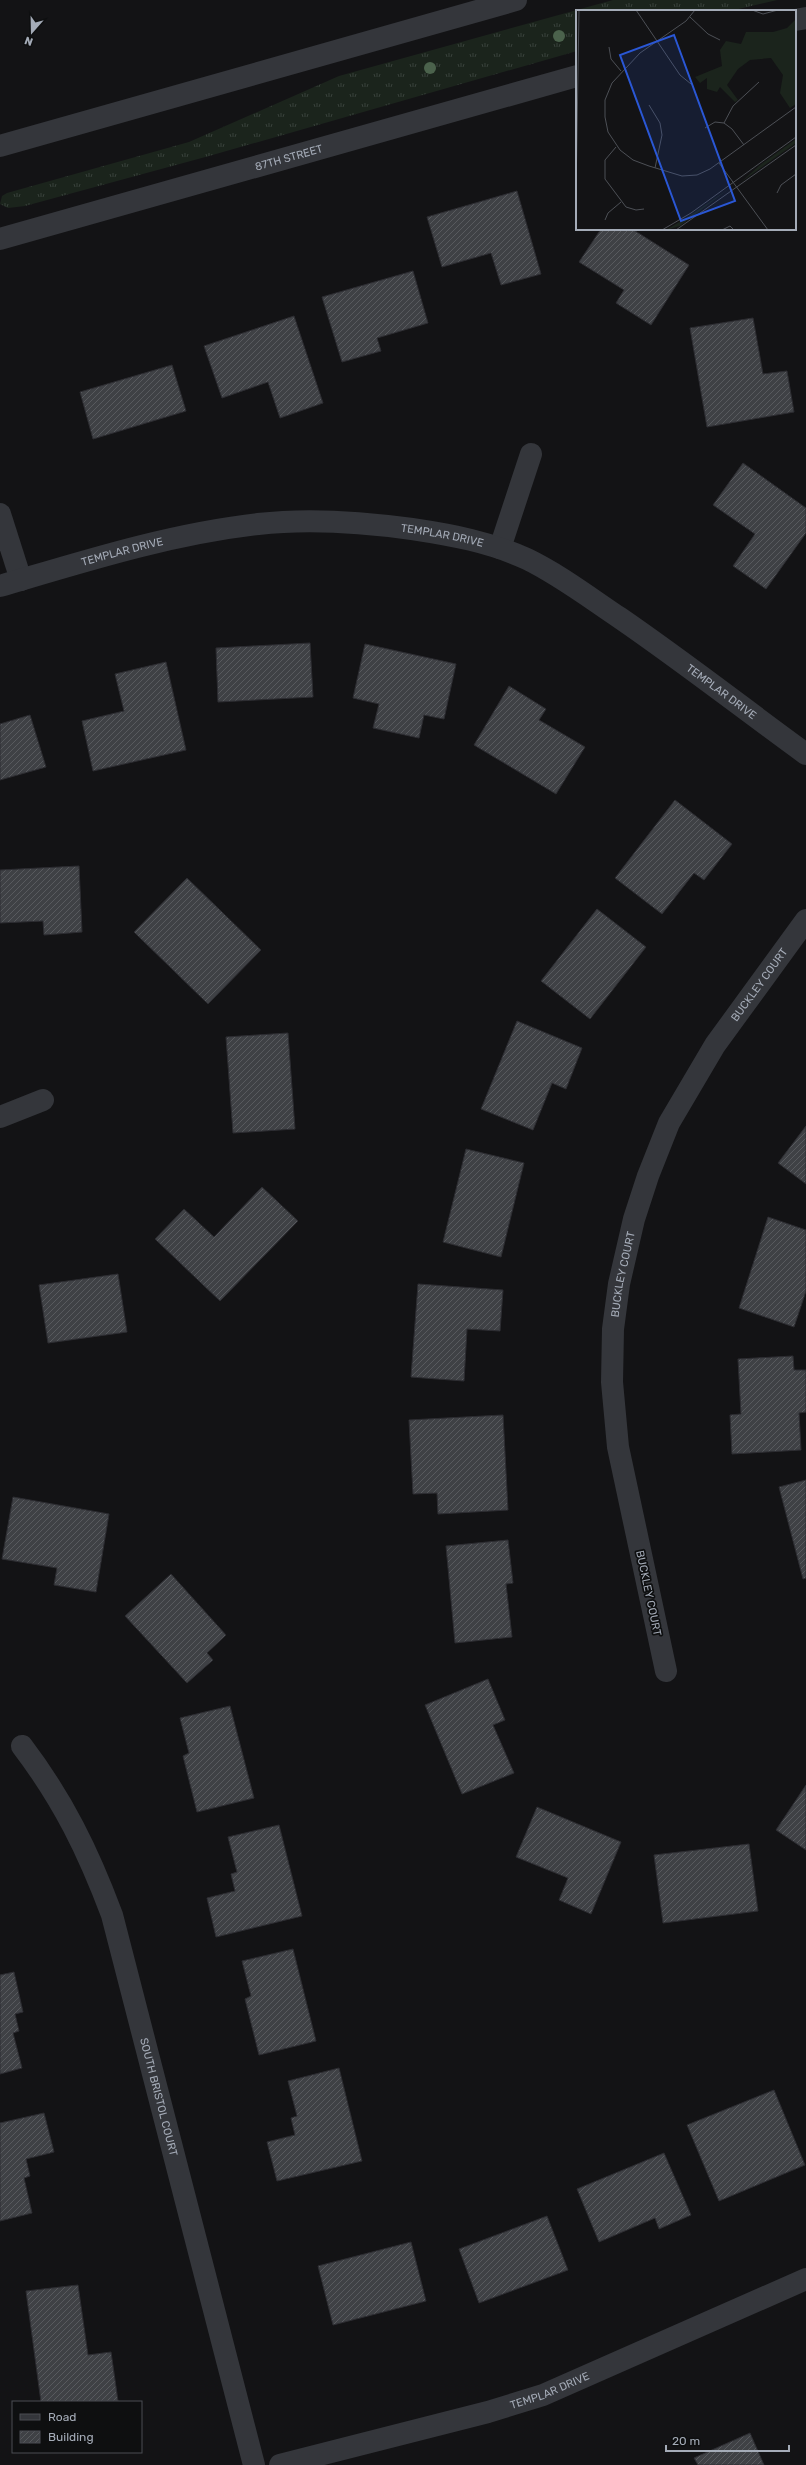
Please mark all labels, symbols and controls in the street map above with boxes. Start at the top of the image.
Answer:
inset map [576,10,796,230]
north arrow [12,12,52,52]
text: N [23,33,35,48]
street label: 87TH STREET [254,142,325,174]
street label: TEMPLAR DRIVE [400,522,485,550]
street label: TEMPLAR DRIVE [80,535,165,569]
street label: TEMPLAR DRIVE [684,662,759,722]
street label: BUCKLEY COURT [728,945,791,1024]
street label: BUCKLEY COURT [609,1229,638,1318]
street label: BUCKLEY COURT [633,1549,664,1638]
street label: SOUTH BRISTOL COURT [137,2036,180,2158]
street label: TEMPLAR DRIVE [509,2369,592,2412]
legend [12,2401,142,2453]
text: Road [48,2410,76,2424]
scale bar [666,2427,789,2453]
text: Building [48,2430,94,2444]
text: 20 m [672,2434,700,2448]

